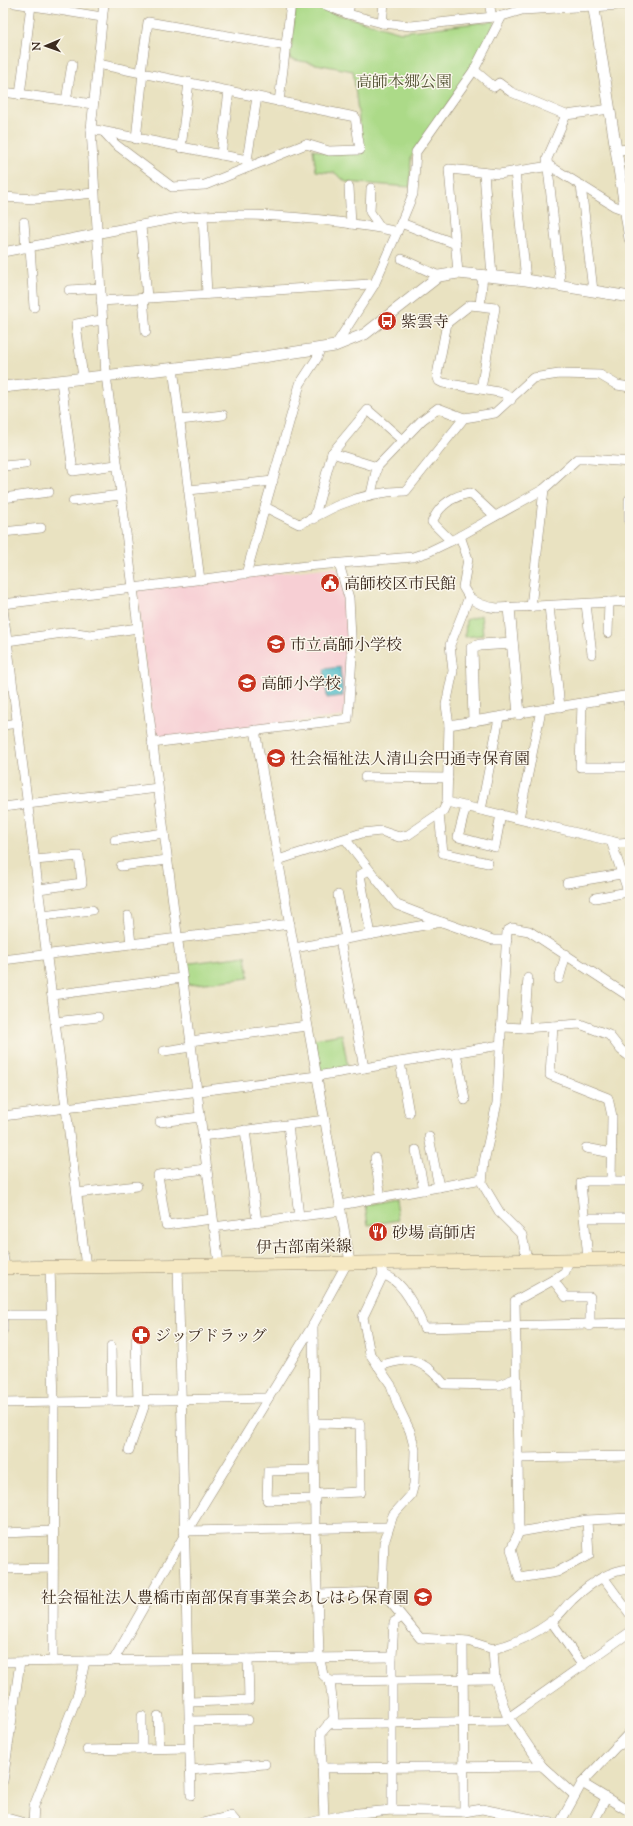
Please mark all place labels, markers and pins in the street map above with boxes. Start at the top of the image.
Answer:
bus stop icon: 紫雲寺 [376,310,398,332]
place label: 紫雲寺 [401,312,449,335]
public building icon: 高師校区市民館 [319,572,341,594]
place label: 高師校区市民館 [344,574,456,597]
school or university icon: 市立高師小学校 [265,633,287,655]
place label: 市立高師小学校 [290,635,402,658]
school or university icon: 高師小学校 [236,672,258,694]
place label: 高師小学校 [261,674,341,697]
school or university icon: 社会福祉法人清山会円通寺保育園 [265,747,287,769]
place label: 社会福祉法人清山会円通寺保育園 [290,749,530,772]
restaurant icon: 砂場 高師店 [367,1221,389,1243]
place label: 砂場 高師店 [392,1223,475,1246]
pharmacy icon: ジップドラッグ [130,1324,152,1346]
place label: ジップドラッグ [155,1326,267,1349]
school or university icon: 社会福祉法人豊橋市南部保育事業会あしはら保育園 [412,1586,434,1608]
place label: 社会福祉法人豊橋市南部保育事業会あしはら保育園 [41,1588,409,1611]

